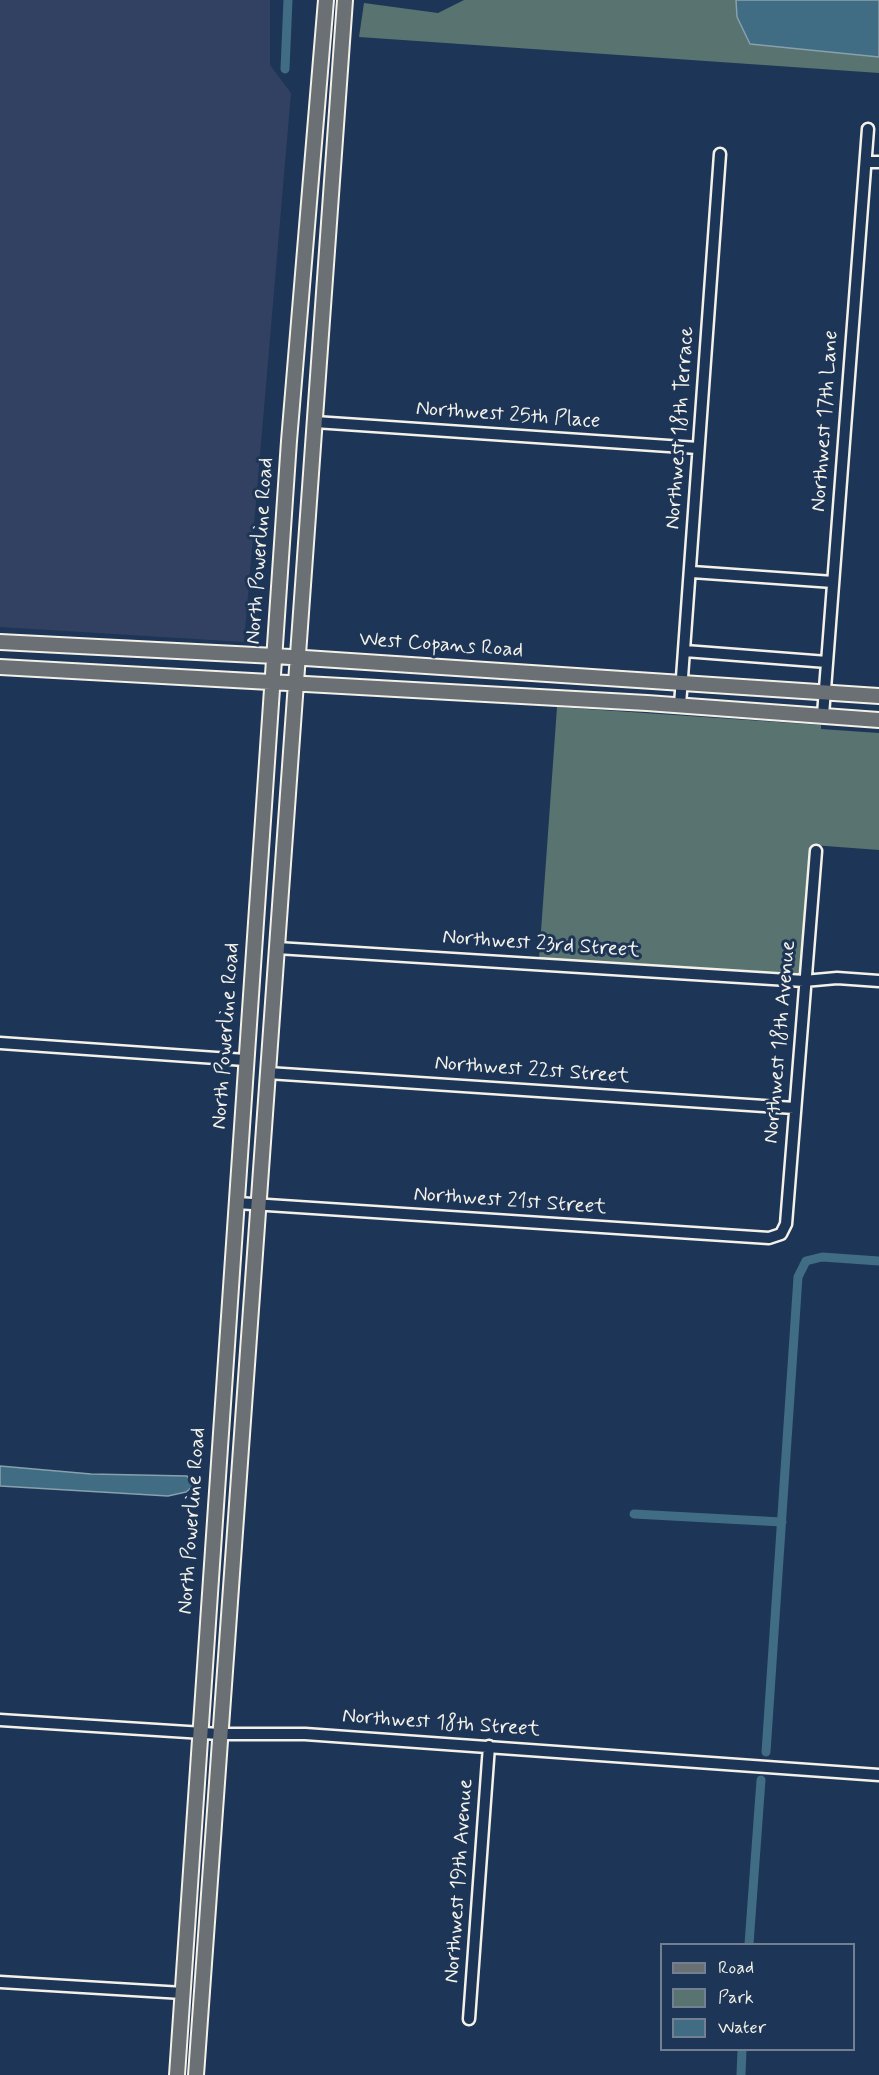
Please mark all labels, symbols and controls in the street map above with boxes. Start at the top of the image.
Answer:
street label: Northwest 18th Terrace [661,326,701,530]
street label: Northwest 17th Lane [807,329,845,513]
street label: Northwest 25th Place [415,397,601,435]
street label: North Powerline Road [242,457,280,645]
street label: West Copans Road [358,628,524,664]
street label: Northwest 23rd Street [441,926,641,964]
street label: Northwest 18th Avenue [760,939,802,1145]
street label: North Powerline Road [208,942,246,1130]
street label: Northwest 22st Street [434,1052,630,1090]
street label: Northwest 21st Street [413,1183,607,1221]
street label: North Powerline Road [174,1427,212,1615]
street label: Northwest 18th Street [341,1705,541,1743]
street label: Northwest 19th Avenue [440,1778,480,1984]
legend [660,1943,855,2051]
text: Road [718,1956,754,1980]
text: Park [718,1986,754,2010]
text: Water [718,2016,766,2040]

